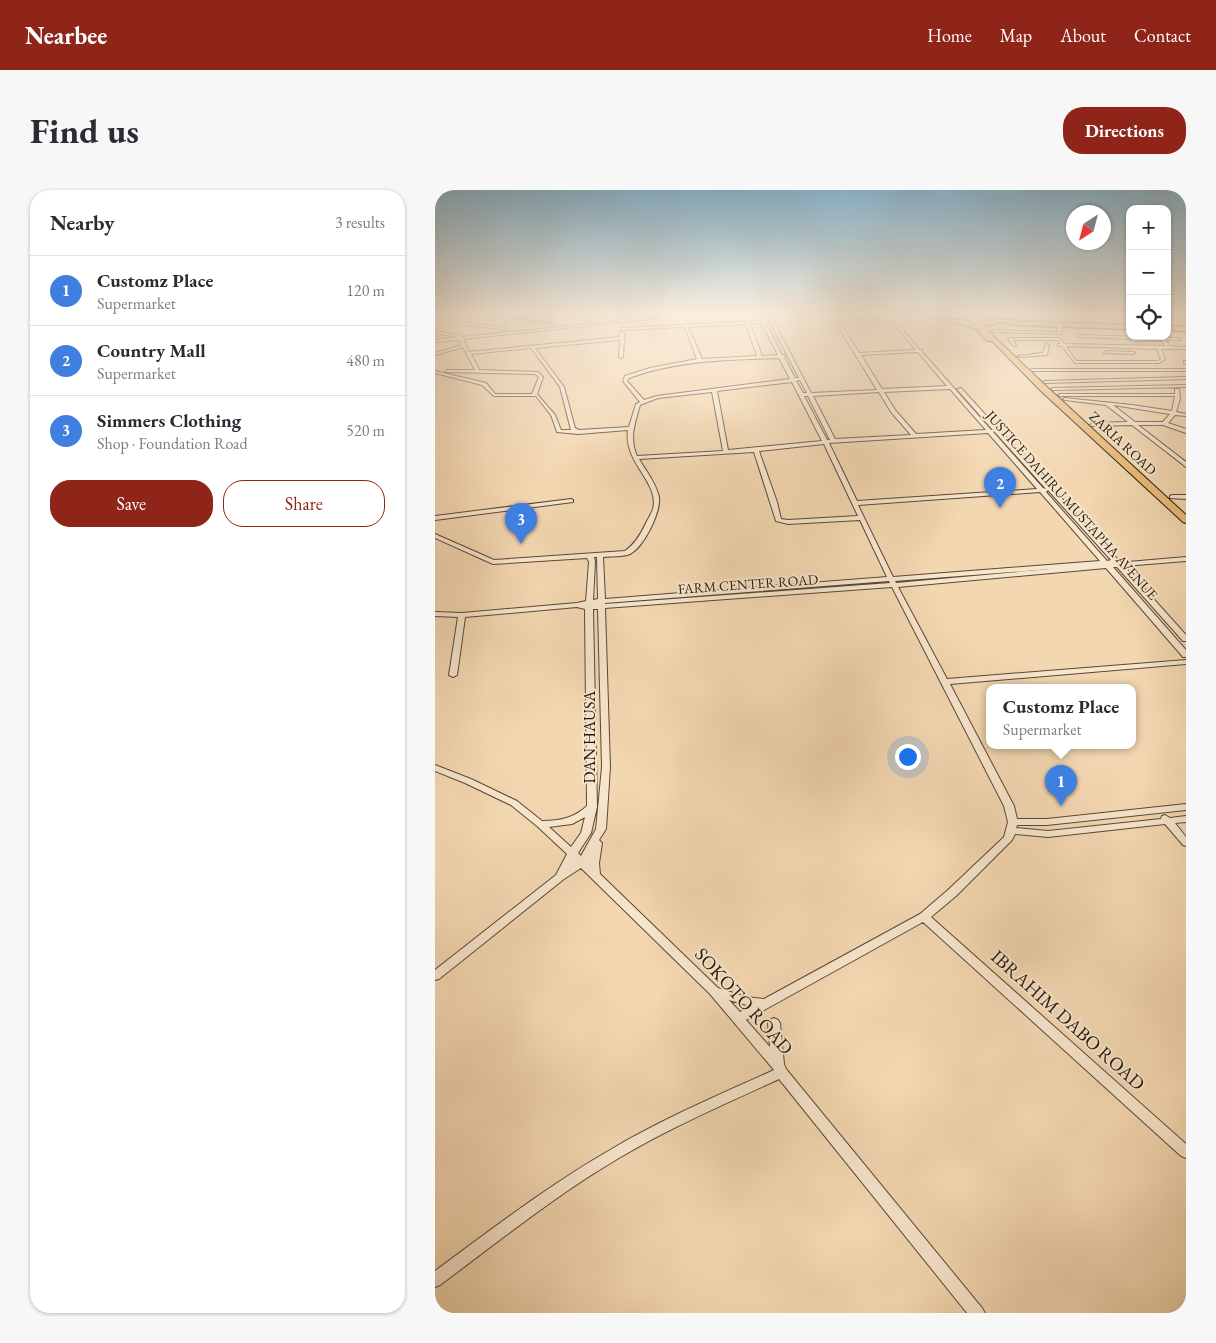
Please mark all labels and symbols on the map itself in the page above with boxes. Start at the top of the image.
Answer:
north arrow [1066,205,1111,250]
street label: JUSTICE DAHIRU MUSTAPHA AVENUE [981,406,1162,603]
street label: ZARIA ROAD [1085,407,1161,479]
pin: 2 [984,467,1016,508]
pin: 3 [505,503,537,544]
street label: FARM CENTER ROAD [677,570,819,598]
street label: DAN HAUSA [579,690,600,783]
your location [895,744,921,770]
pin: 1 [1045,765,1077,806]
street label: SOKOTO ROAD [689,942,799,1060]
street label: IBRAHIM DABO ROAD [986,944,1150,1096]

